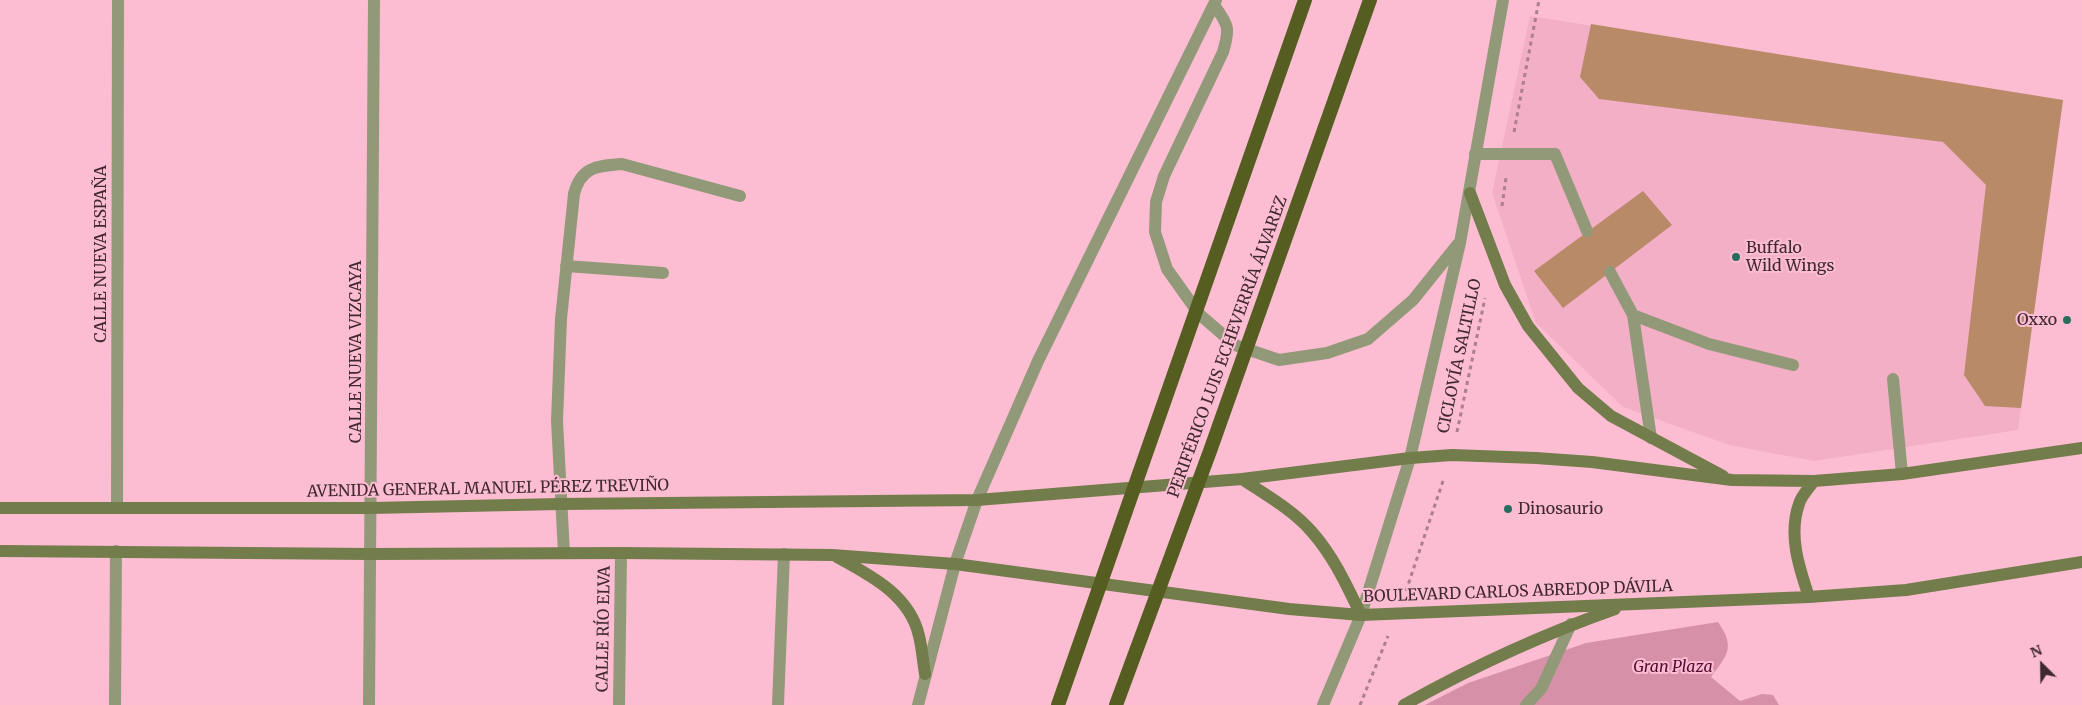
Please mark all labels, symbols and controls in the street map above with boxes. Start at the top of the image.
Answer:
street label: CALLE NUEVA ESPAÑA [91,165,111,343]
street label: PERIFÉRICO LUIS ECHEVERRÍA ÁLVAREZ [1164,193,1292,501]
place label: Buffalo Wild Wings [1746,238,1834,276]
marker: Buffalo Wild Wings [1730,251,1742,263]
street label: CALLE NUEVA VIZCAYA [346,261,366,443]
street label: CICLOVÍA SALTILLO [1434,277,1486,435]
place label: Oxxo [2017,310,2057,330]
marker: Oxxo [2061,314,2073,326]
street label: AVENIDA GENERAL MANUEL PÉREZ TREVIÑO [307,476,669,502]
place label: Dinosaurio [1518,499,1603,519]
marker: Dinosaurio [1502,503,1514,515]
street label: CALLE RÍO ELVA [593,566,615,692]
street label: BOULEVARD CARLOS ABREDOP DÁVILA [1363,577,1673,607]
north arrow [2017,640,2067,690]
text: N [2028,641,2045,662]
park label: Gran Plaza [1633,657,1713,677]

